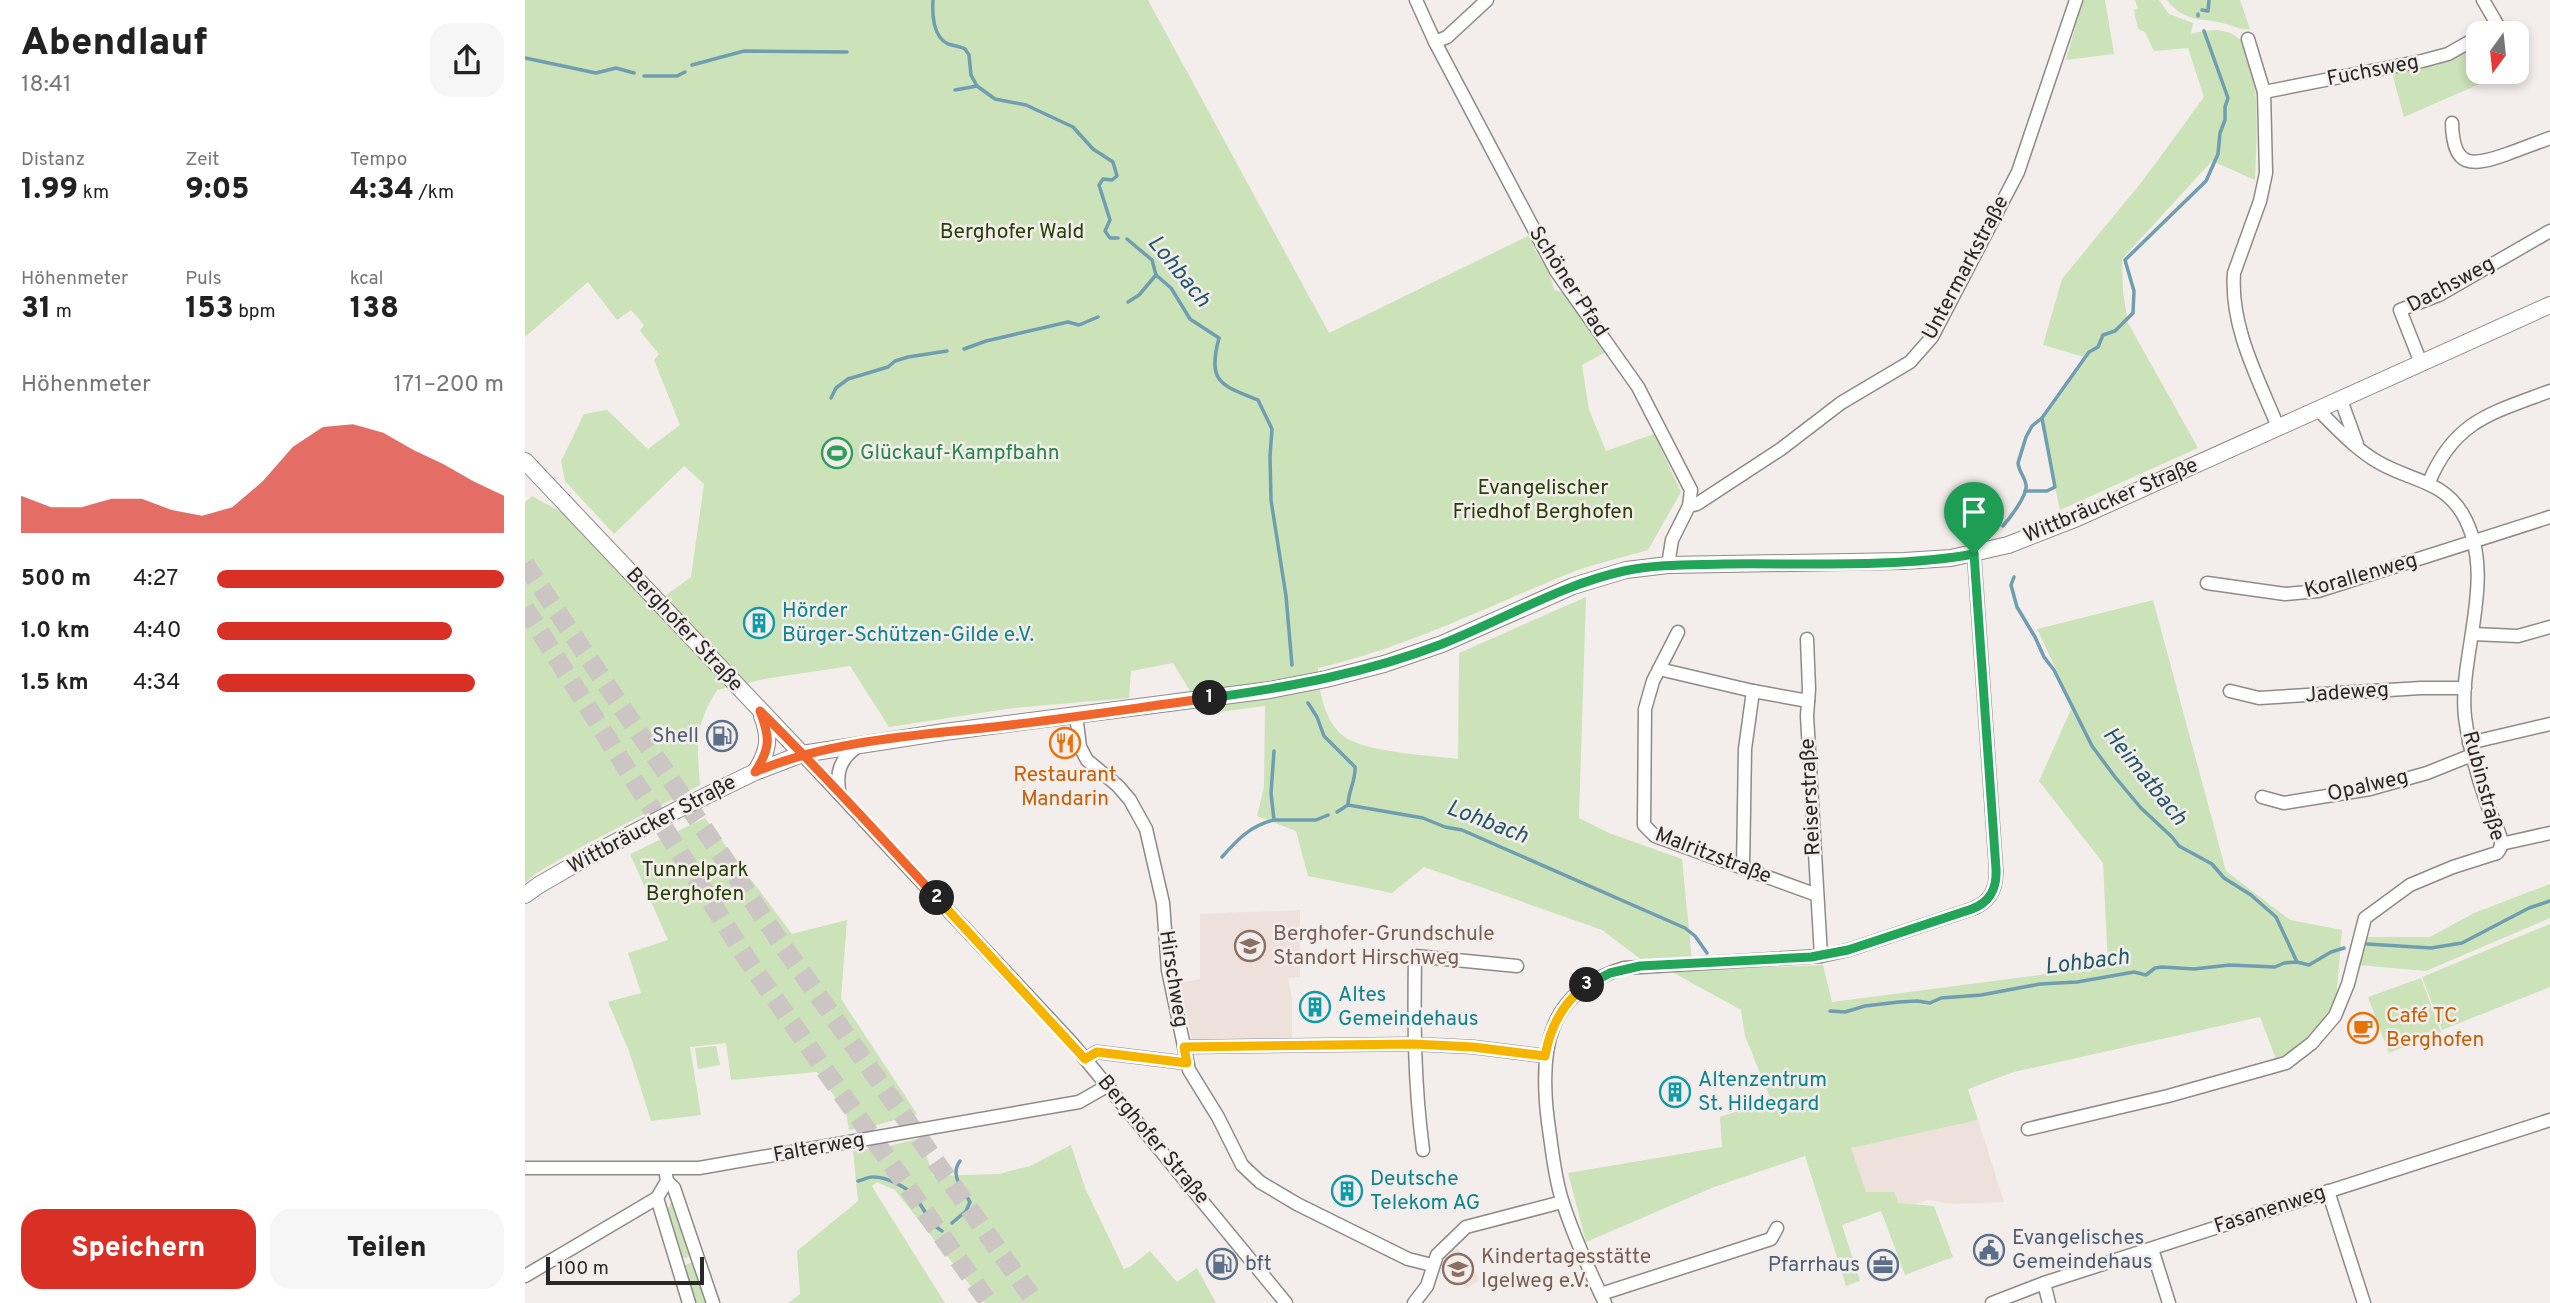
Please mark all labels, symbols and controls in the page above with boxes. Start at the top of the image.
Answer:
text: Abendlauf [21,20,207,69]
north arrow [2466,21,2529,84]
map controls [2466,21,2529,84]
button: share [430,23,504,97]
street label: Fuchsweg [2325,49,2421,93]
text: 18:41 [21,71,72,100]
text: Distanz [21,148,85,172]
text: Zeit [185,148,220,172]
text: Tempo [350,148,407,172]
text: 1.99 [21,172,78,209]
text: 9:05 [185,172,250,209]
text: 4:34 [350,172,414,209]
text: km [78,181,109,205]
text: /km [414,181,454,205]
street label: Untermarkstraße [1917,191,2015,345]
park label: Berghofer Wald [940,219,1084,246]
street label: Schöner Pfad [1522,221,1614,343]
water label: Lohbach [1140,230,1216,315]
street label: Dachsweg [2402,251,2500,319]
text: Höhenmeter [21,267,128,291]
text: Puls [185,267,222,291]
text: kcal [350,267,383,291]
text: 31 [21,291,51,328]
text: 153 [185,291,234,328]
text: 138 [350,291,399,328]
text: m [51,300,72,324]
text: bpm [234,300,276,324]
text: Höhenmeter [21,371,151,400]
text: 171–200 m [393,371,504,400]
sports icon: Glückauf-Kampfbahn [820,436,854,470]
place label: Glückauf-Kampfbahn [860,440,1060,467]
street label: Wittbräucker Straße [2020,452,2202,550]
park label: Evangelischer Friedhof Berghofen [1452,475,1634,526]
pin [1944,482,2004,554]
icon: arrive [1955,493,1993,531]
street label: Korallenweg [2301,547,2421,605]
street label: Berghofer Straße [619,562,749,698]
text: 500 m [21,565,91,594]
text: 4:27 [133,565,178,594]
place label: Hörder Bürger-Schützen-Gilde e.V. [782,598,1034,649]
building icon: Hörder Bürger-Schützen-Gilde e.V. [742,606,776,640]
text: 1.0 km [21,617,90,646]
text: 4:40 [133,617,182,646]
text: 1.5 km [21,669,89,698]
text: 4:34 [133,669,181,698]
street label: Jadeweg [2304,677,2390,709]
pin: 1 [1193,680,1227,716]
text: 1 [1206,685,1213,709]
fuel station icon: Shell [705,719,739,753]
water label: Heimatbach [2095,722,2193,833]
place label: Shell [652,723,699,750]
restaurant icon: Restaurant Mandarin [1048,726,1082,760]
street label: Rubinstraße [2455,728,2511,844]
street label: Reiserstraße [1794,738,1828,856]
place label: Restaurant Mandarin [1013,762,1117,813]
street label: Opalweg [2325,764,2411,808]
street label: Wittbräucker Straße [563,769,741,881]
water label: Lohbach [1442,794,1532,852]
street label: Malritzstraße [1651,821,1775,891]
park label: Tunnelpark Berghofen [641,857,749,908]
pin: 2 [919,880,955,916]
text: 2 [931,885,942,909]
place label: Berghofer-Grundschule Standort Hirschweg [1273,921,1495,972]
street label: Hirschweg [1152,928,1194,1030]
school or university icon: Berghofer-Grundschule Standort Hirschweg [1233,929,1267,963]
water label: Lohbach [2043,943,2132,983]
pin: 3 [1569,968,1605,1002]
text: 3 [1581,972,1592,996]
place label: Altes Gemeindehaus [1338,982,1479,1033]
building icon: Altes Gemeindehaus [1298,990,1332,1024]
place label: Café TC Berghofen [2386,1003,2484,1054]
cafe icon: Café TC Berghofen [2346,1011,2380,1045]
place label: Altenzentrum St. Hildegard [1698,1067,1827,1118]
street label: Berghofer Straße [1091,1070,1215,1210]
building icon: Altenzentrum St. Hildegard [1658,1075,1692,1109]
street label: Falterweg [771,1127,867,1169]
place label: Deutsche Telekom AG [1370,1166,1480,1217]
building icon: Deutsche Telekom AG [1330,1174,1364,1208]
street label: Fasanenweg [2211,1179,2329,1241]
button: Speichern [21,1209,256,1289]
button: Teilen [270,1209,504,1289]
place label: Evangelisches Gemeindehaus [2012,1225,2153,1276]
public building icon: Evangelisches Gemeindehaus [1972,1233,2006,1267]
place label: Kindertagesstätte Igelweg e.V. [1481,1244,1651,1295]
fuel station icon: bft [1205,1247,1239,1281]
office icon: Pfarrhaus [1866,1248,1900,1282]
place label: bft [1245,1251,1272,1278]
school or university icon: Kindertagesstätte Igelweg e.V. [1441,1252,1475,1286]
place label: Pfarrhaus [1768,1252,1860,1279]
scale bar [546,1254,703,1286]
text: 100 m [557,1257,609,1281]

